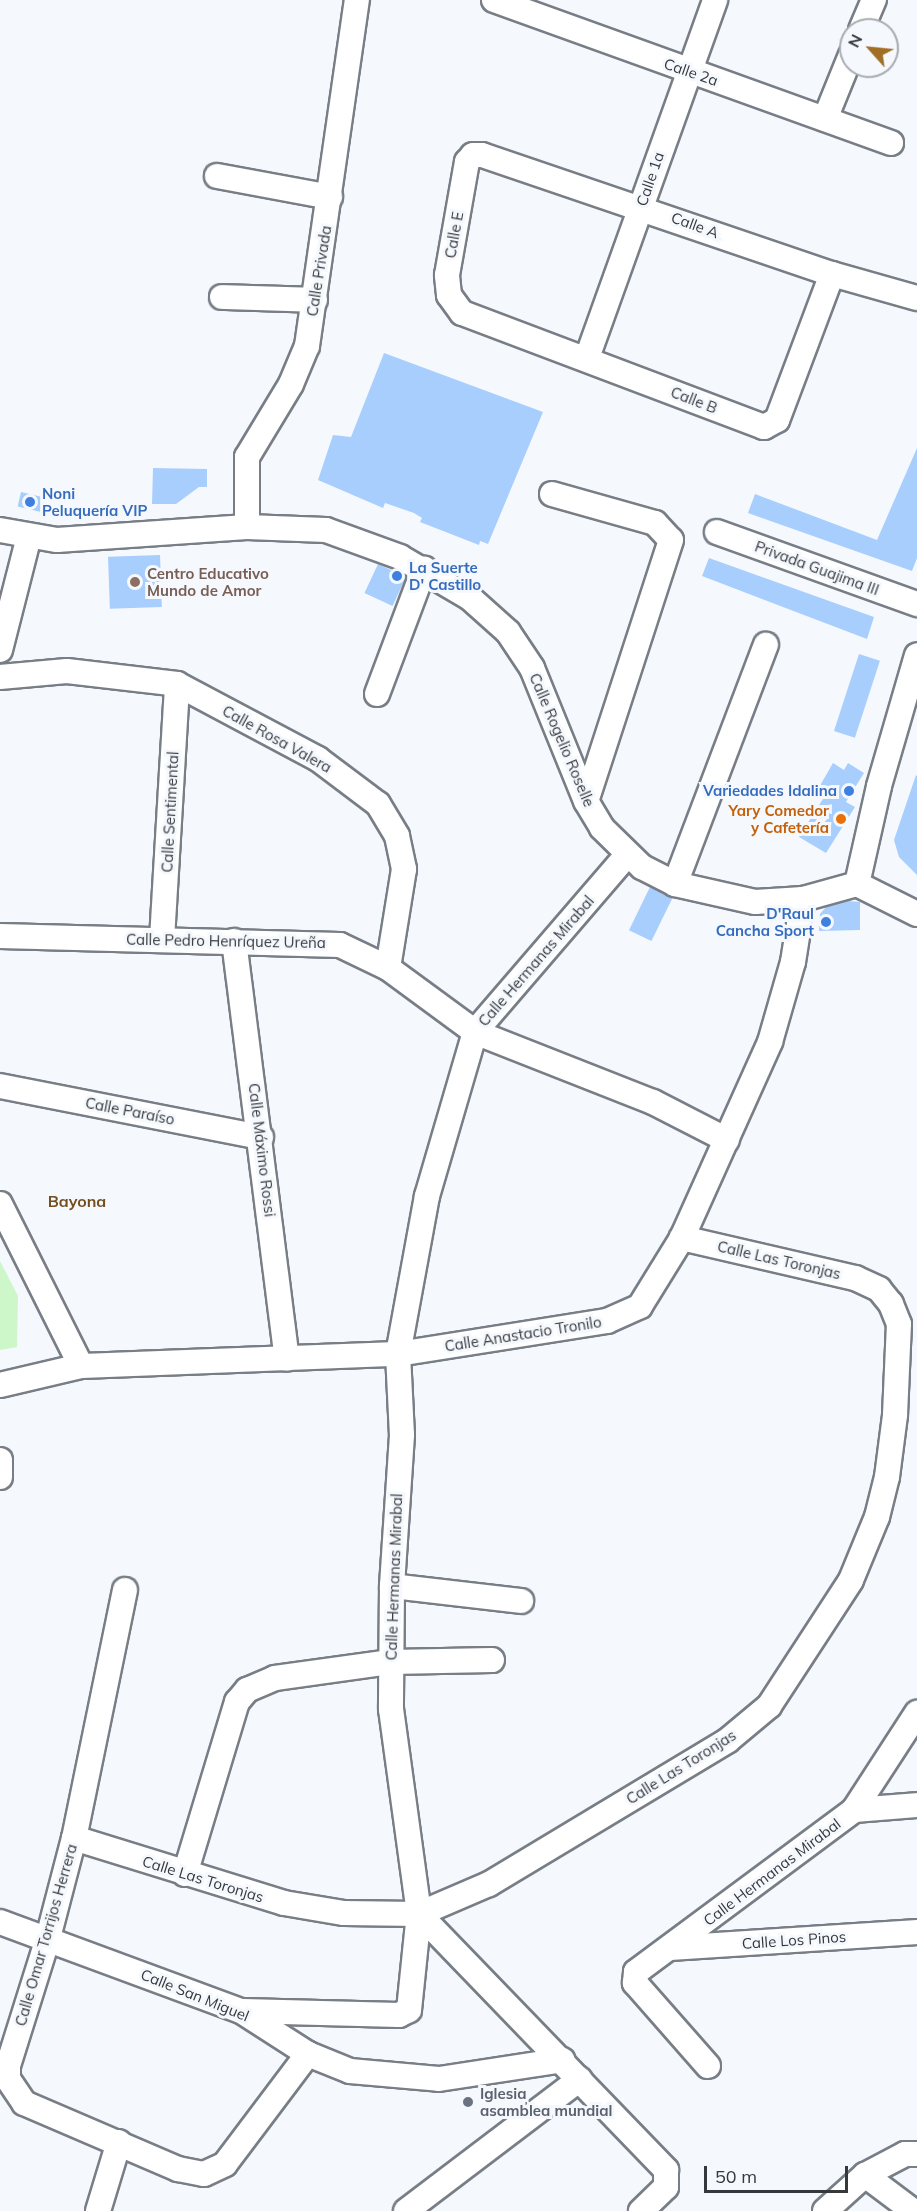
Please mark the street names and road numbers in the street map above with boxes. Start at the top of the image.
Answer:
street label: Calle 2a [661,54,721,90]
street label: Calle 1a [632,149,668,209]
street label: Calle A [669,208,721,242]
street label: Calle E [441,210,467,260]
street label: Calle Privada [303,224,335,318]
street label: Calle B [668,383,720,417]
street label: Privada Guajima III [752,537,882,599]
street label: Calle Rogelio Roselle [526,670,598,810]
street label: Calle Rosa Valera [219,702,335,776]
street label: Calle Sentimental [158,751,182,873]
street label: Calle Hermanas Mirabal [474,892,598,1030]
street label: Calle Pedro Henríquez Ureña [126,930,326,952]
street label: Calle Máximo Rossi [245,1082,279,1218]
street label: Calle Paraíso [84,1094,176,1128]
street label: Calle Las Toronjas [716,1237,842,1283]
street label: Calle Anastacio Tronilo [443,1313,603,1355]
street label: Calle Hermanas Mirabal [382,1493,406,1661]
street label: Calle Las Toronjas [623,1726,739,1808]
street label: Calle Hermanas Mirabal [700,1815,844,1929]
street label: Calle Omar Torrijos Herrera [11,1842,81,2028]
street label: Calle Las Toronjas [140,1852,266,1906]
street label: Calle Los Pinos [741,1927,847,1953]
street label: Calle San Miguel [138,1965,252,2025]

